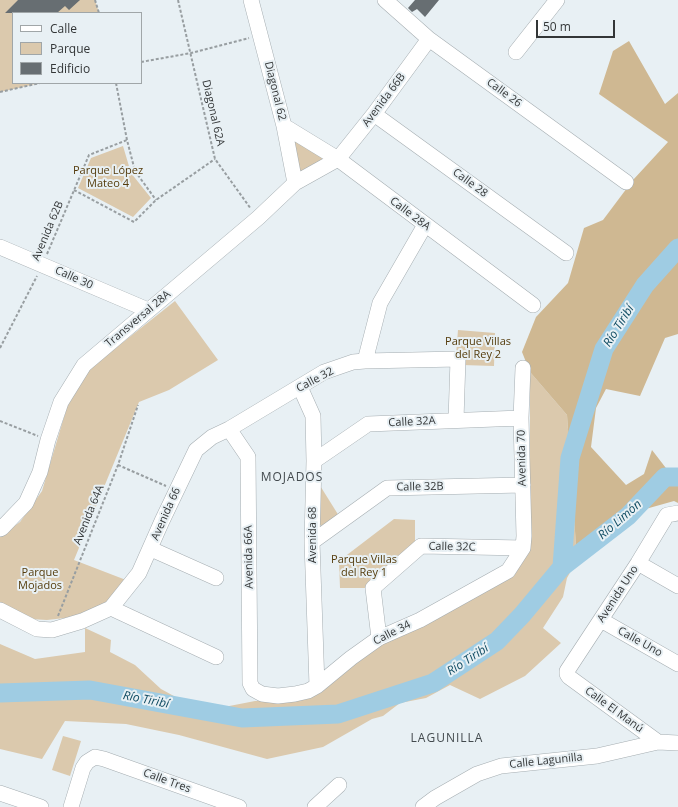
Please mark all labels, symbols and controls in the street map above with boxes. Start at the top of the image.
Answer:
legend [12,12,142,84]
scale bar [538,12,617,38]
text: 50 m [543,18,571,35]
text: Calle [50,20,77,37]
text: Parque [50,40,90,57]
text: Edificio [50,60,90,77]
street label: Diagonal 62 [261,60,289,122]
street label: Avenida 66B [360,71,408,129]
street label: Calle 26 [484,76,524,110]
street label: Diagonal 62A [199,79,227,147]
park label: Parque López Mateo 4 [73,164,143,190]
street label: Calle 28 [450,166,490,200]
street label: Calle 28A [387,195,433,233]
street label: Avenida 62B [30,199,66,263]
street label: Calle 30 [53,264,95,292]
street label: Transversal 28A [103,288,173,350]
water label: Río Tiribí [601,302,637,350]
park label: Parque Villas del Rey 2 [445,335,511,361]
street label: Calle 32 [294,365,336,395]
street label: Calle 32A [388,414,436,430]
street label: Avenida 70 [515,430,529,486]
district label: MOJADOS [261,471,323,485]
street label: Calle 32B [396,480,444,494]
street label: Avenida 64A [71,483,107,547]
street label: Avenida 66 [148,486,184,542]
water label: Río Limón [595,497,645,543]
street label: Avenida 68 [306,507,320,563]
street label: Avenida 66A [242,525,256,589]
street label: Calle 32C [428,540,476,554]
park label: Parque Villas del Rey 1 [331,553,397,579]
street label: Avenida Uno [595,563,641,625]
park label: Parque Mojados [18,566,62,592]
street label: Calle 34 [371,618,413,648]
street label: Calle Uno [615,624,665,660]
water label: Río Tiribí [445,641,491,679]
street label: Calle El Manú [582,684,646,736]
water label: Río Tiribí [122,688,170,712]
district label: LAGUNILLA [411,732,483,746]
street label: Calle Lagunilla [509,751,583,771]
street label: Calle Tres [141,766,193,796]

